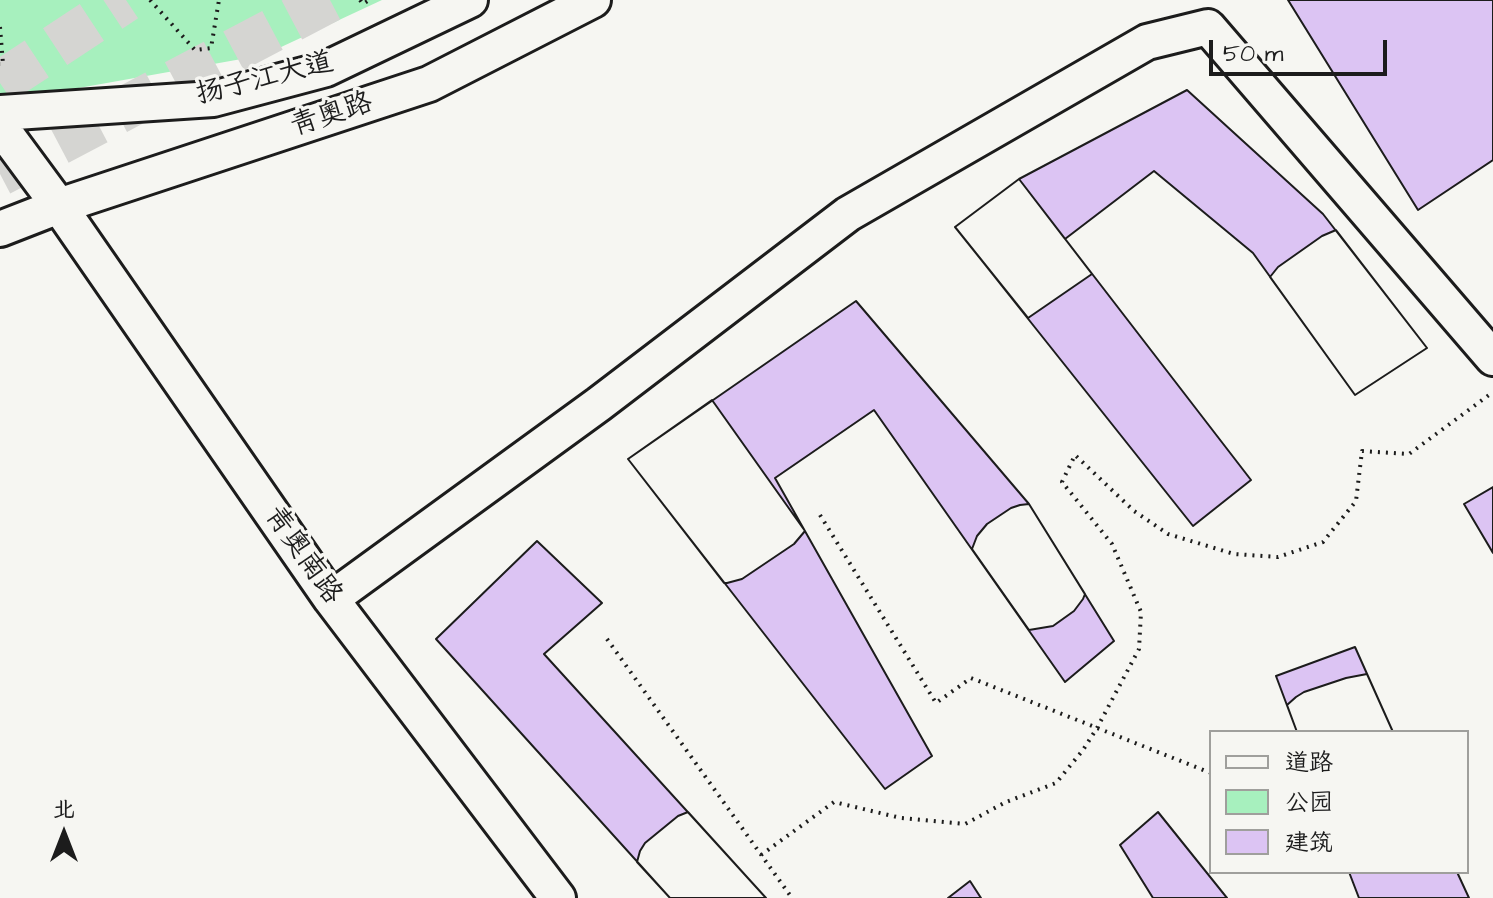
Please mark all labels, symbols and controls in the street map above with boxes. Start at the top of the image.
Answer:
scale bar [1213,24,1391,74]
text: 50 m [1223,37,1283,71]
street label: 扬子江大道 [193,47,337,113]
street label: 青奥路 [287,87,377,145]
street label: 青奥南路 [256,500,348,612]
legend [1209,730,1469,874]
text: 道路 [1285,746,1333,780]
text: 公园 [1285,786,1333,820]
north arrow [24,794,104,874]
text: 北 [53,794,75,825]
text: 建筑 [1285,826,1333,860]

